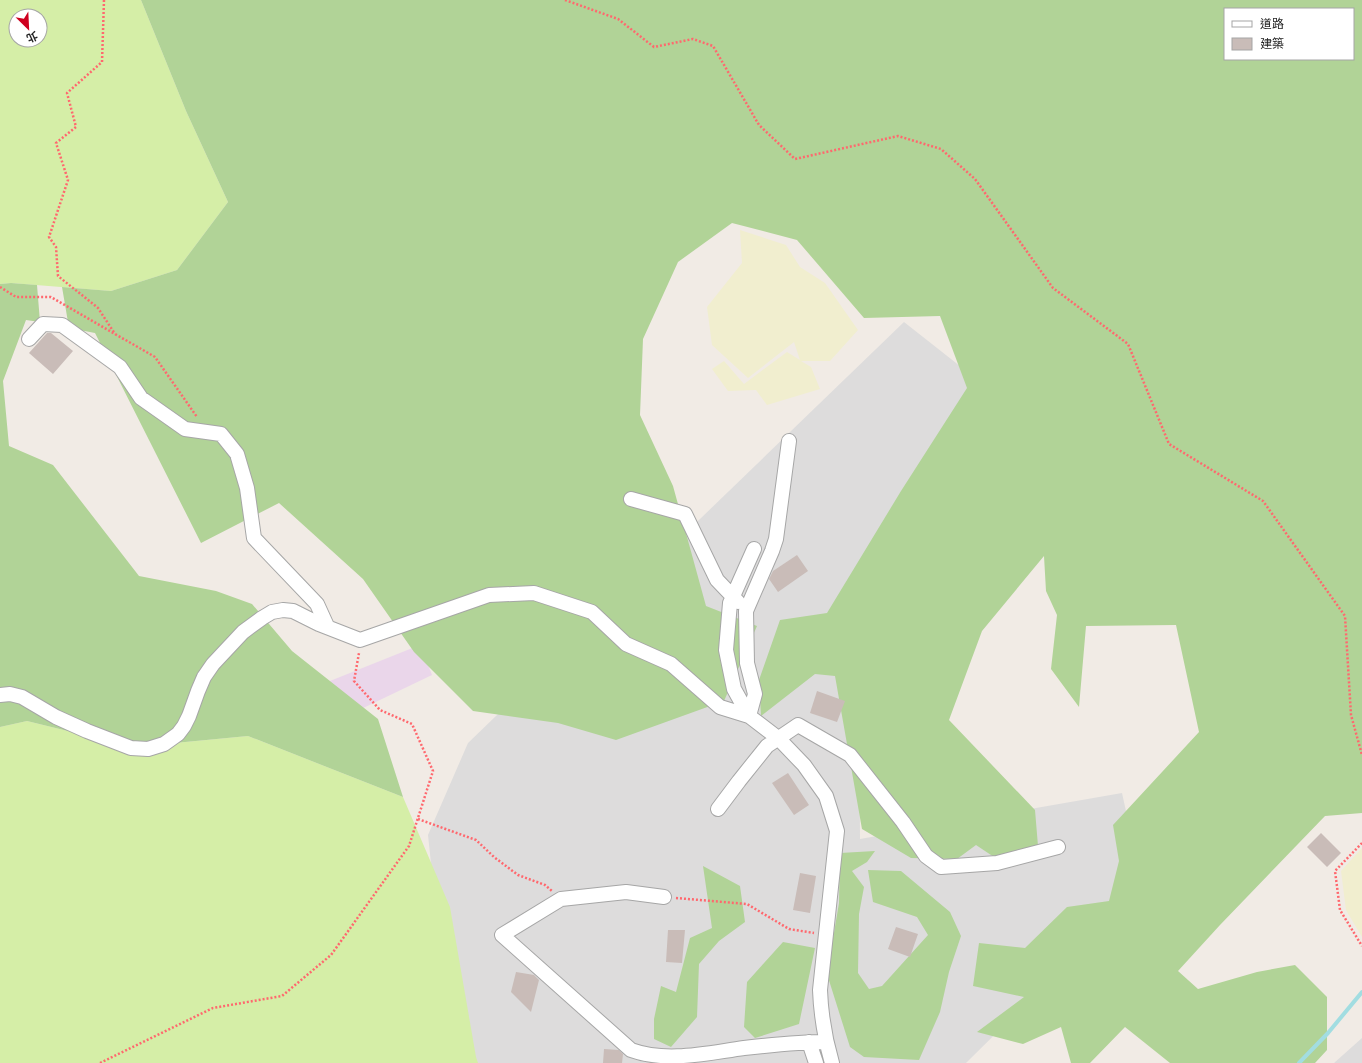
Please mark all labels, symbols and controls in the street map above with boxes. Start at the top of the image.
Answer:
north arrow [8,8,48,48]
legend [1224,8,1354,60]
text: 道路 [1260,17,1284,31]
text: 北 [24,29,40,45]
text: 建築 [1260,37,1284,51]

